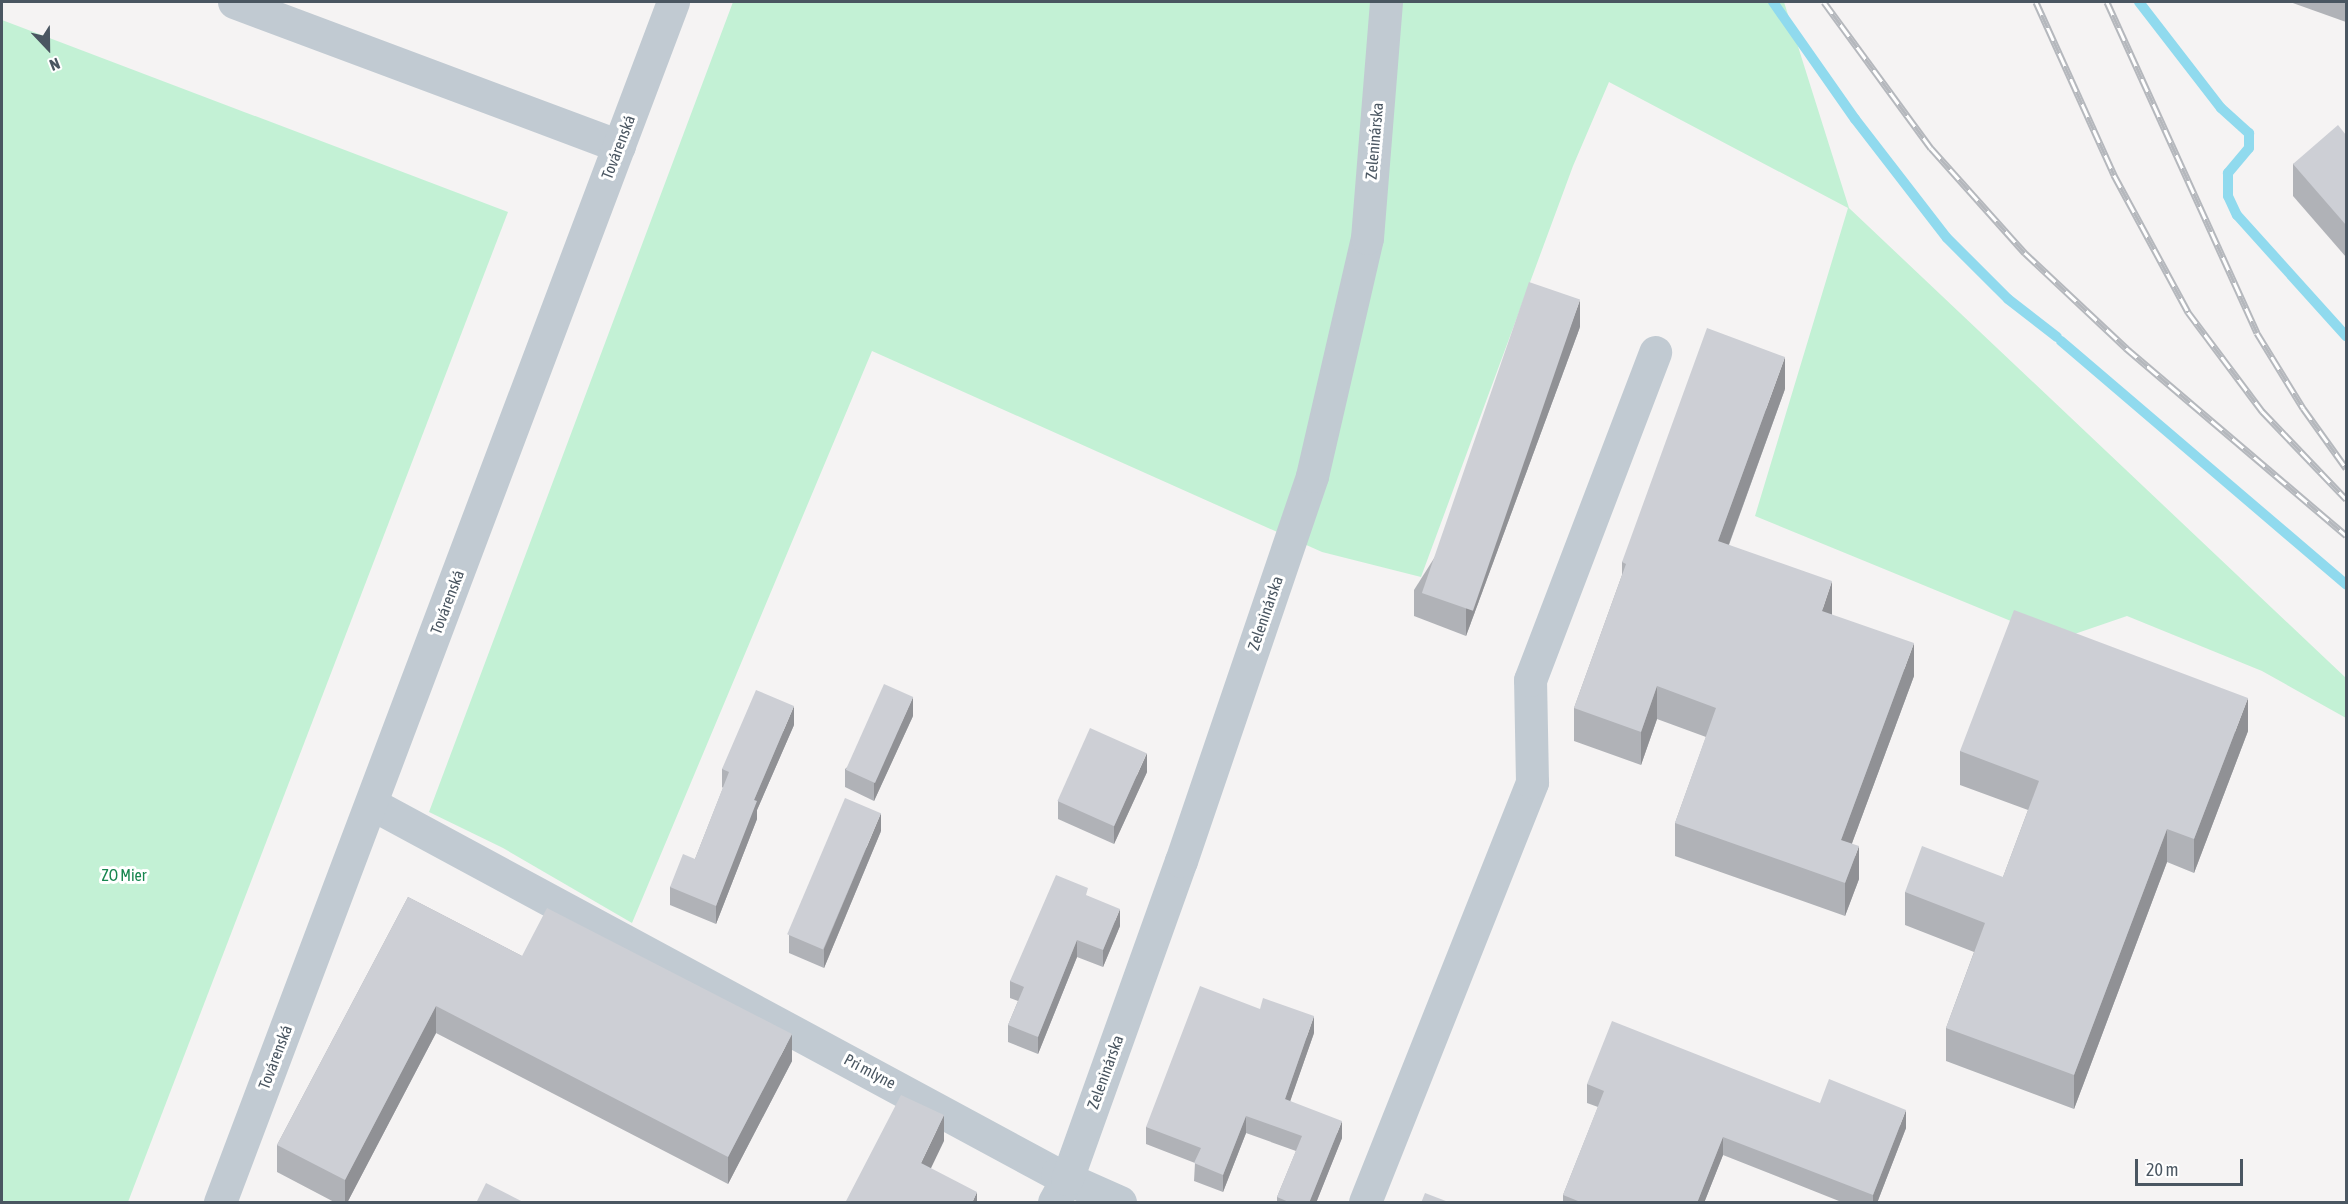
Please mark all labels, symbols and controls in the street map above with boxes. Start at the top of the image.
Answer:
north arrow [18,18,78,78]
text: N [47,55,63,75]
street label: Zeleninárska [1361,102,1387,180]
street label: Továrenská [597,112,639,182]
street label: Továrenská [426,567,468,637]
street label: Zeleninárska [1243,573,1287,653]
park label: ZO Mier [101,865,147,885]
street label: Továrenská [254,1022,296,1092]
street label: Zeleninárska [1083,1032,1127,1112]
street label: Pri mlyne [841,1049,899,1093]
scale bar [2138,1147,2246,1185]
text: 20 m [2146,1159,2178,1180]

